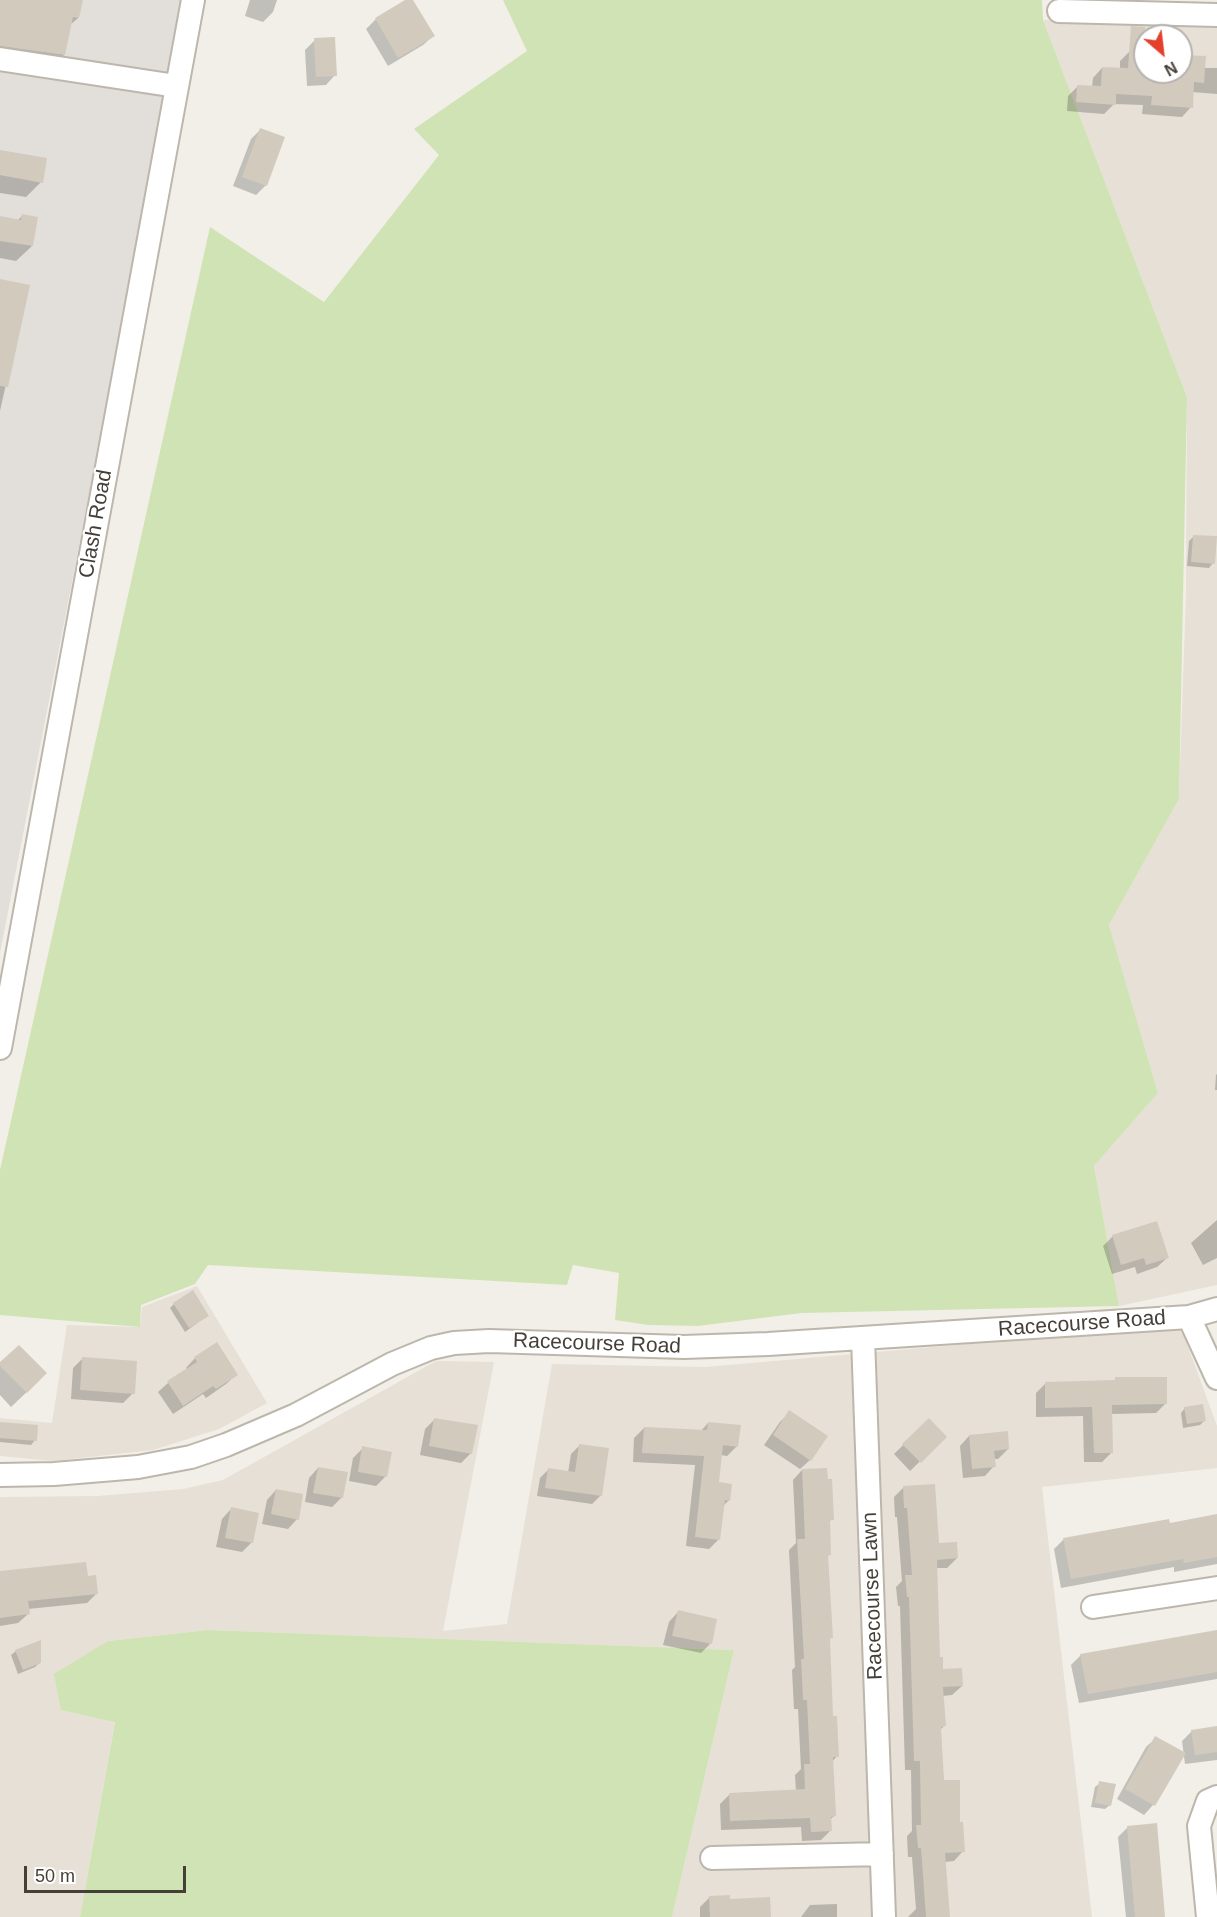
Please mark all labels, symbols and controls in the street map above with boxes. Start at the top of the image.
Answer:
north arrow [1133,24,1193,84]
text: N [1162,58,1180,79]
street label: Clash Road [74,468,118,580]
street label: Racecourse Road [997,1306,1167,1342]
street label: Racecourse Road [513,1328,681,1360]
street label: Racecourse Lawn [857,1512,889,1680]
scale bar [27,1854,189,1892]
text: 50 m [35,1866,75,1886]

